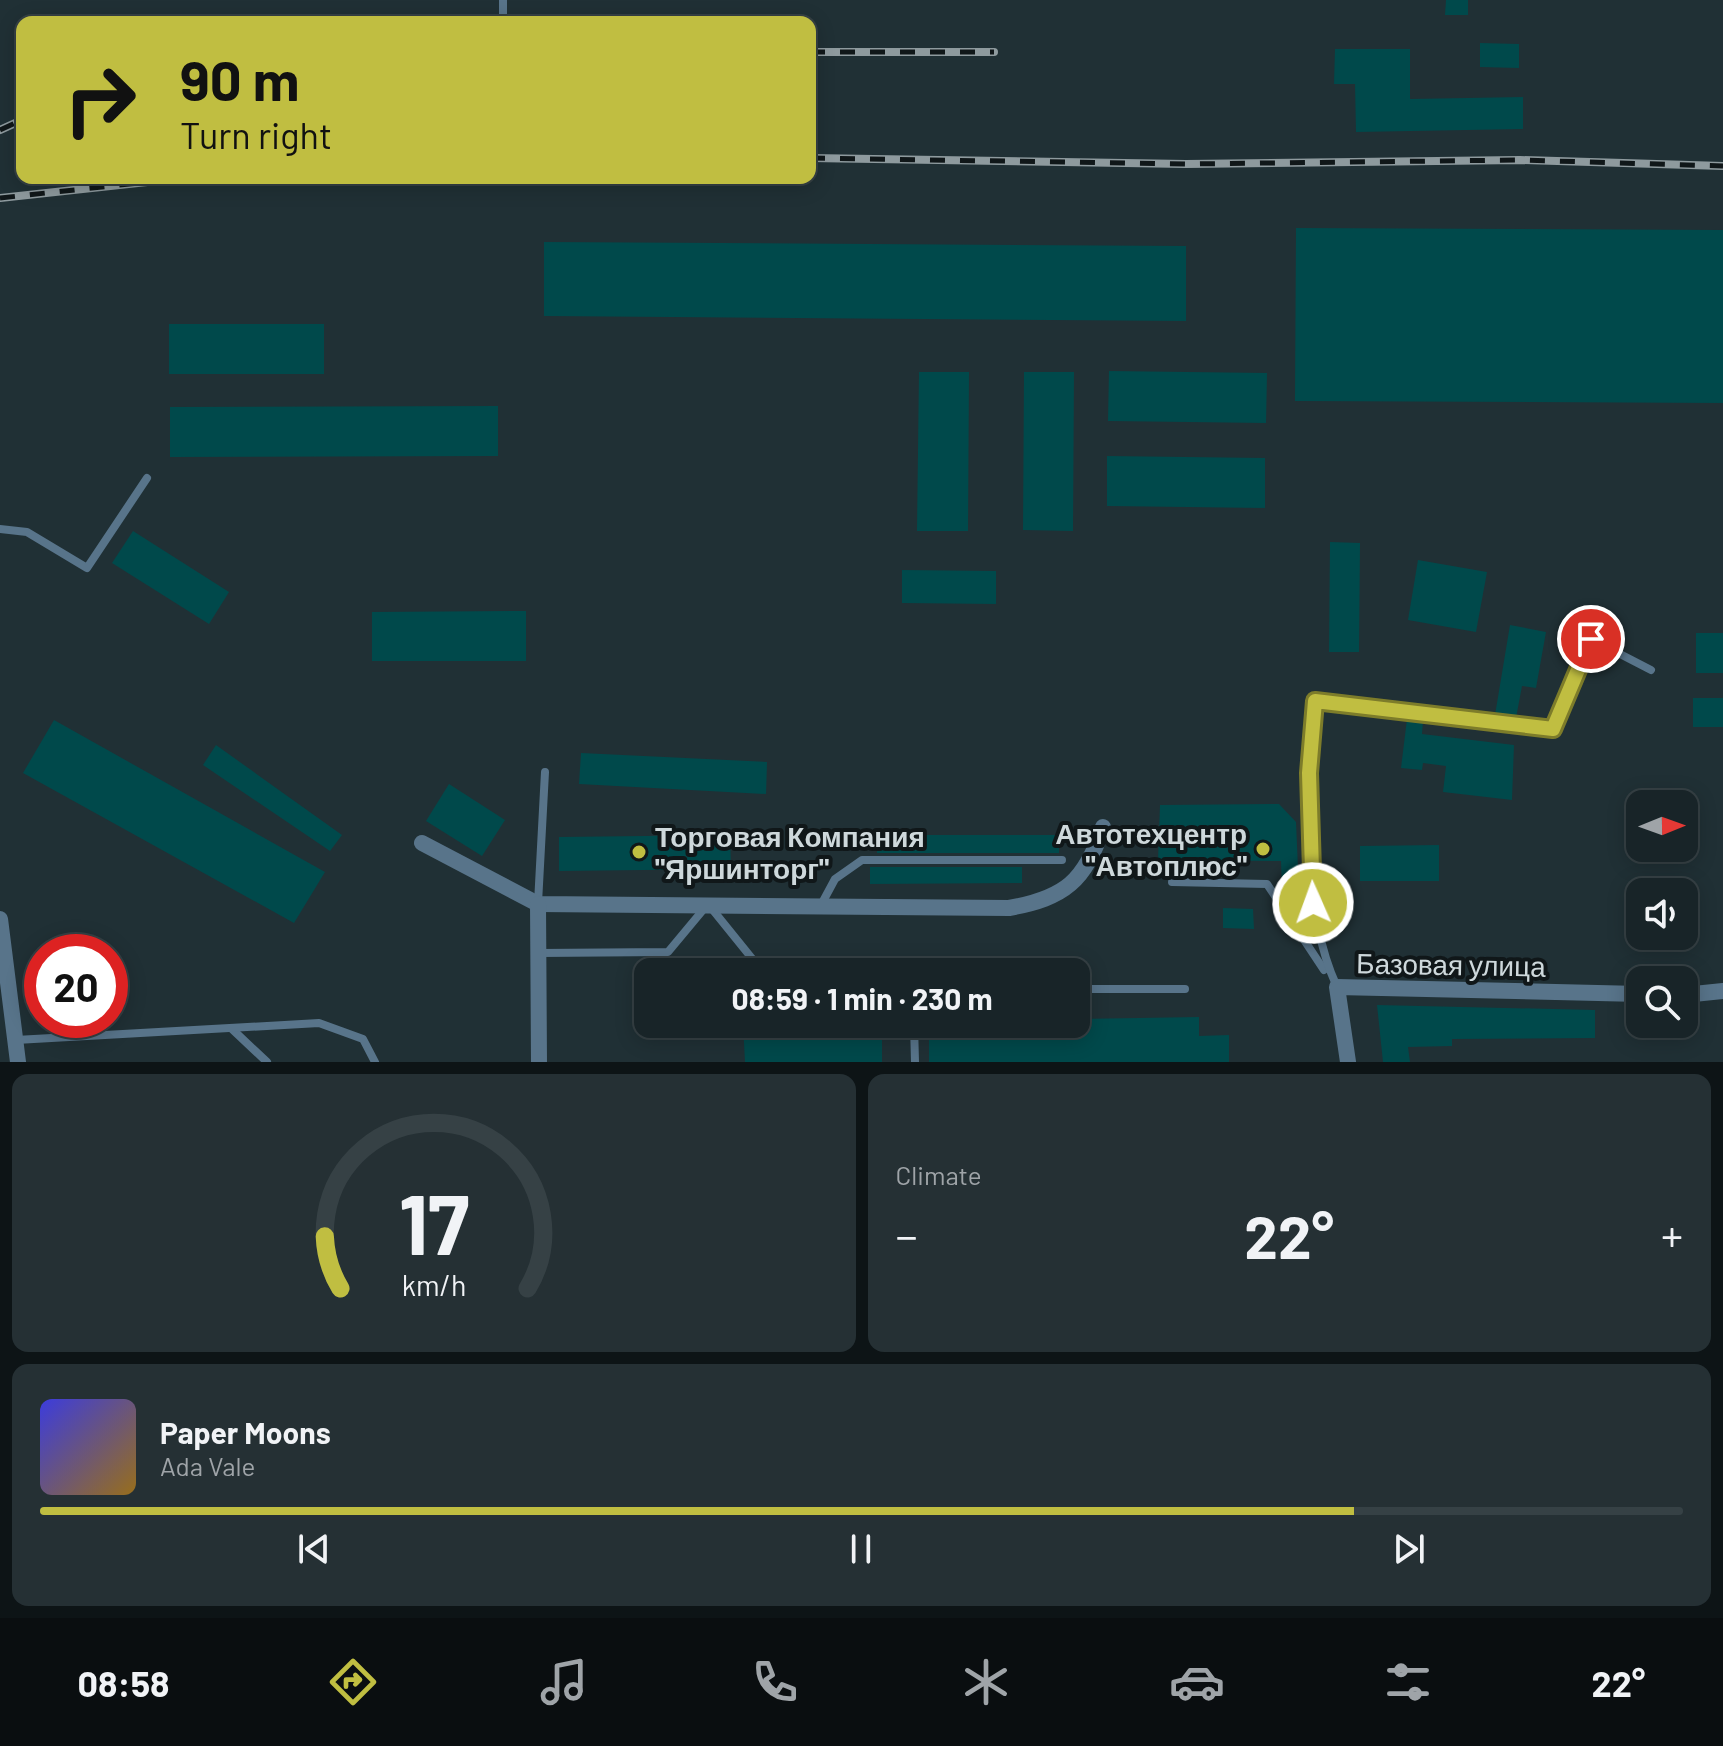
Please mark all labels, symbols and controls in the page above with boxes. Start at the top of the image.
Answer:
text: 90 m [180,45,300,112]
icon: right [48,48,152,152]
text: Turn right [180,113,332,156]
pin [1557,605,1625,673]
icon: arrive [1569,617,1613,661]
north arrow [1626,790,1698,862]
map controls [1626,790,1698,1038]
place label: Автотехцентр "Автоплюс" [1055,816,1247,882]
place label: Торговая Компания "Яршинторг" [655,819,925,885]
marker: Автотехцентр "Автоплюс" [1254,840,1272,858]
marker: Торговая Компания "Яршинторг" [630,843,648,861]
position arrow [1271,861,1355,945]
button: sound [1626,878,1698,950]
speed limit sign: 20 [24,934,128,1038]
street label: Базовая улица [1356,945,1547,983]
button: search [1626,966,1698,1038]
text: 08:59 · 1 min · 230 m [732,980,992,1016]
text: Climate [896,1159,982,1190]
text: 17 [398,1172,469,1272]
text: 22° [1244,1199,1334,1271]
text: − [896,1208,918,1261]
text: + [1661,1208,1683,1261]
text: km/h [401,1267,466,1302]
text: Paper Moons [160,1414,331,1450]
text: Ada Vale [160,1450,255,1481]
icon: previous [292,1527,336,1571]
icon: pause [839,1527,883,1571]
icon: next [1387,1527,1431,1571]
icon: directions [325,1654,381,1710]
icon: music [536,1654,592,1710]
icon: phone [747,1654,803,1710]
icon: climate [958,1654,1014,1710]
icon: car [1169,1654,1225,1710]
icon: filters [1380,1654,1436,1710]
text: 08:58 [78,1661,170,1704]
text: 22° [1592,1661,1645,1704]

